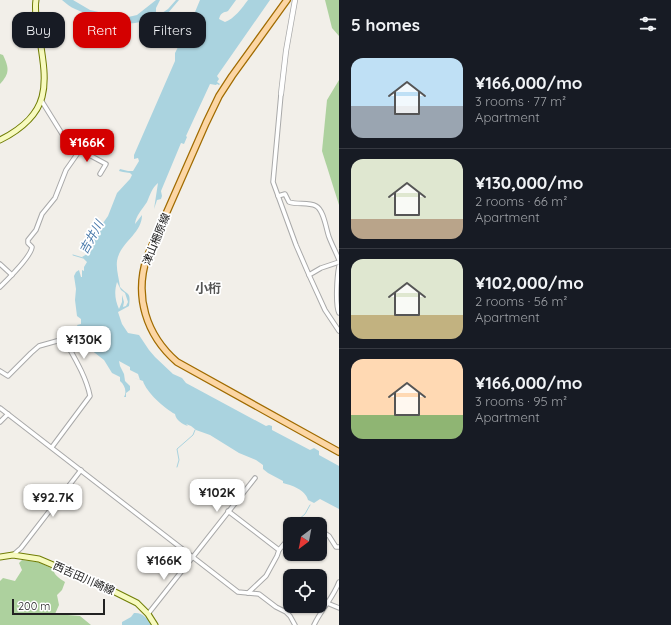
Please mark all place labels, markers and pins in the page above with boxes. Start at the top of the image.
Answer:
pin: ¥166K [59,129,115,163]
pin: ¥130K [56,326,112,360]
pin: ¥102K [189,479,245,513]
pin: ¥92.7K [20,484,86,518]
pin: ¥166K [136,547,192,581]

